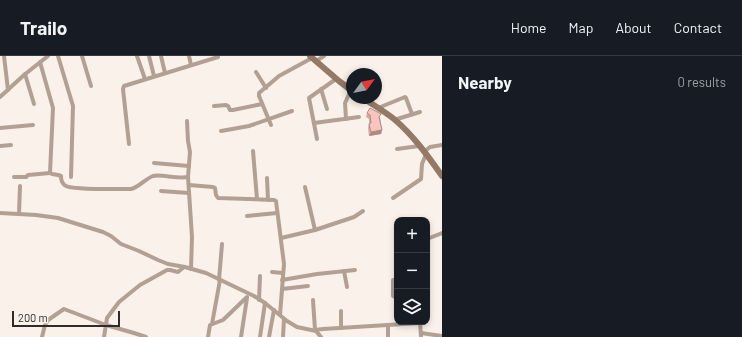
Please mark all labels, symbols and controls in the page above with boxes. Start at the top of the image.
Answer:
text: Trailo [20,16,67,39]
text: Home [511,19,547,36]
text: Map [569,19,593,36]
text: About [615,19,652,36]
text: Contact [674,19,722,36]
north arrow [346,68,382,104]
text: Nearby [458,72,512,92]
text: 0 results [677,74,726,90]
map controls [394,217,430,325]
button: + [394,217,430,253]
button: − [394,253,430,289]
button: layers [394,289,430,325]
scale bar [12,309,120,328]
text: 200 m [18,311,48,324]

